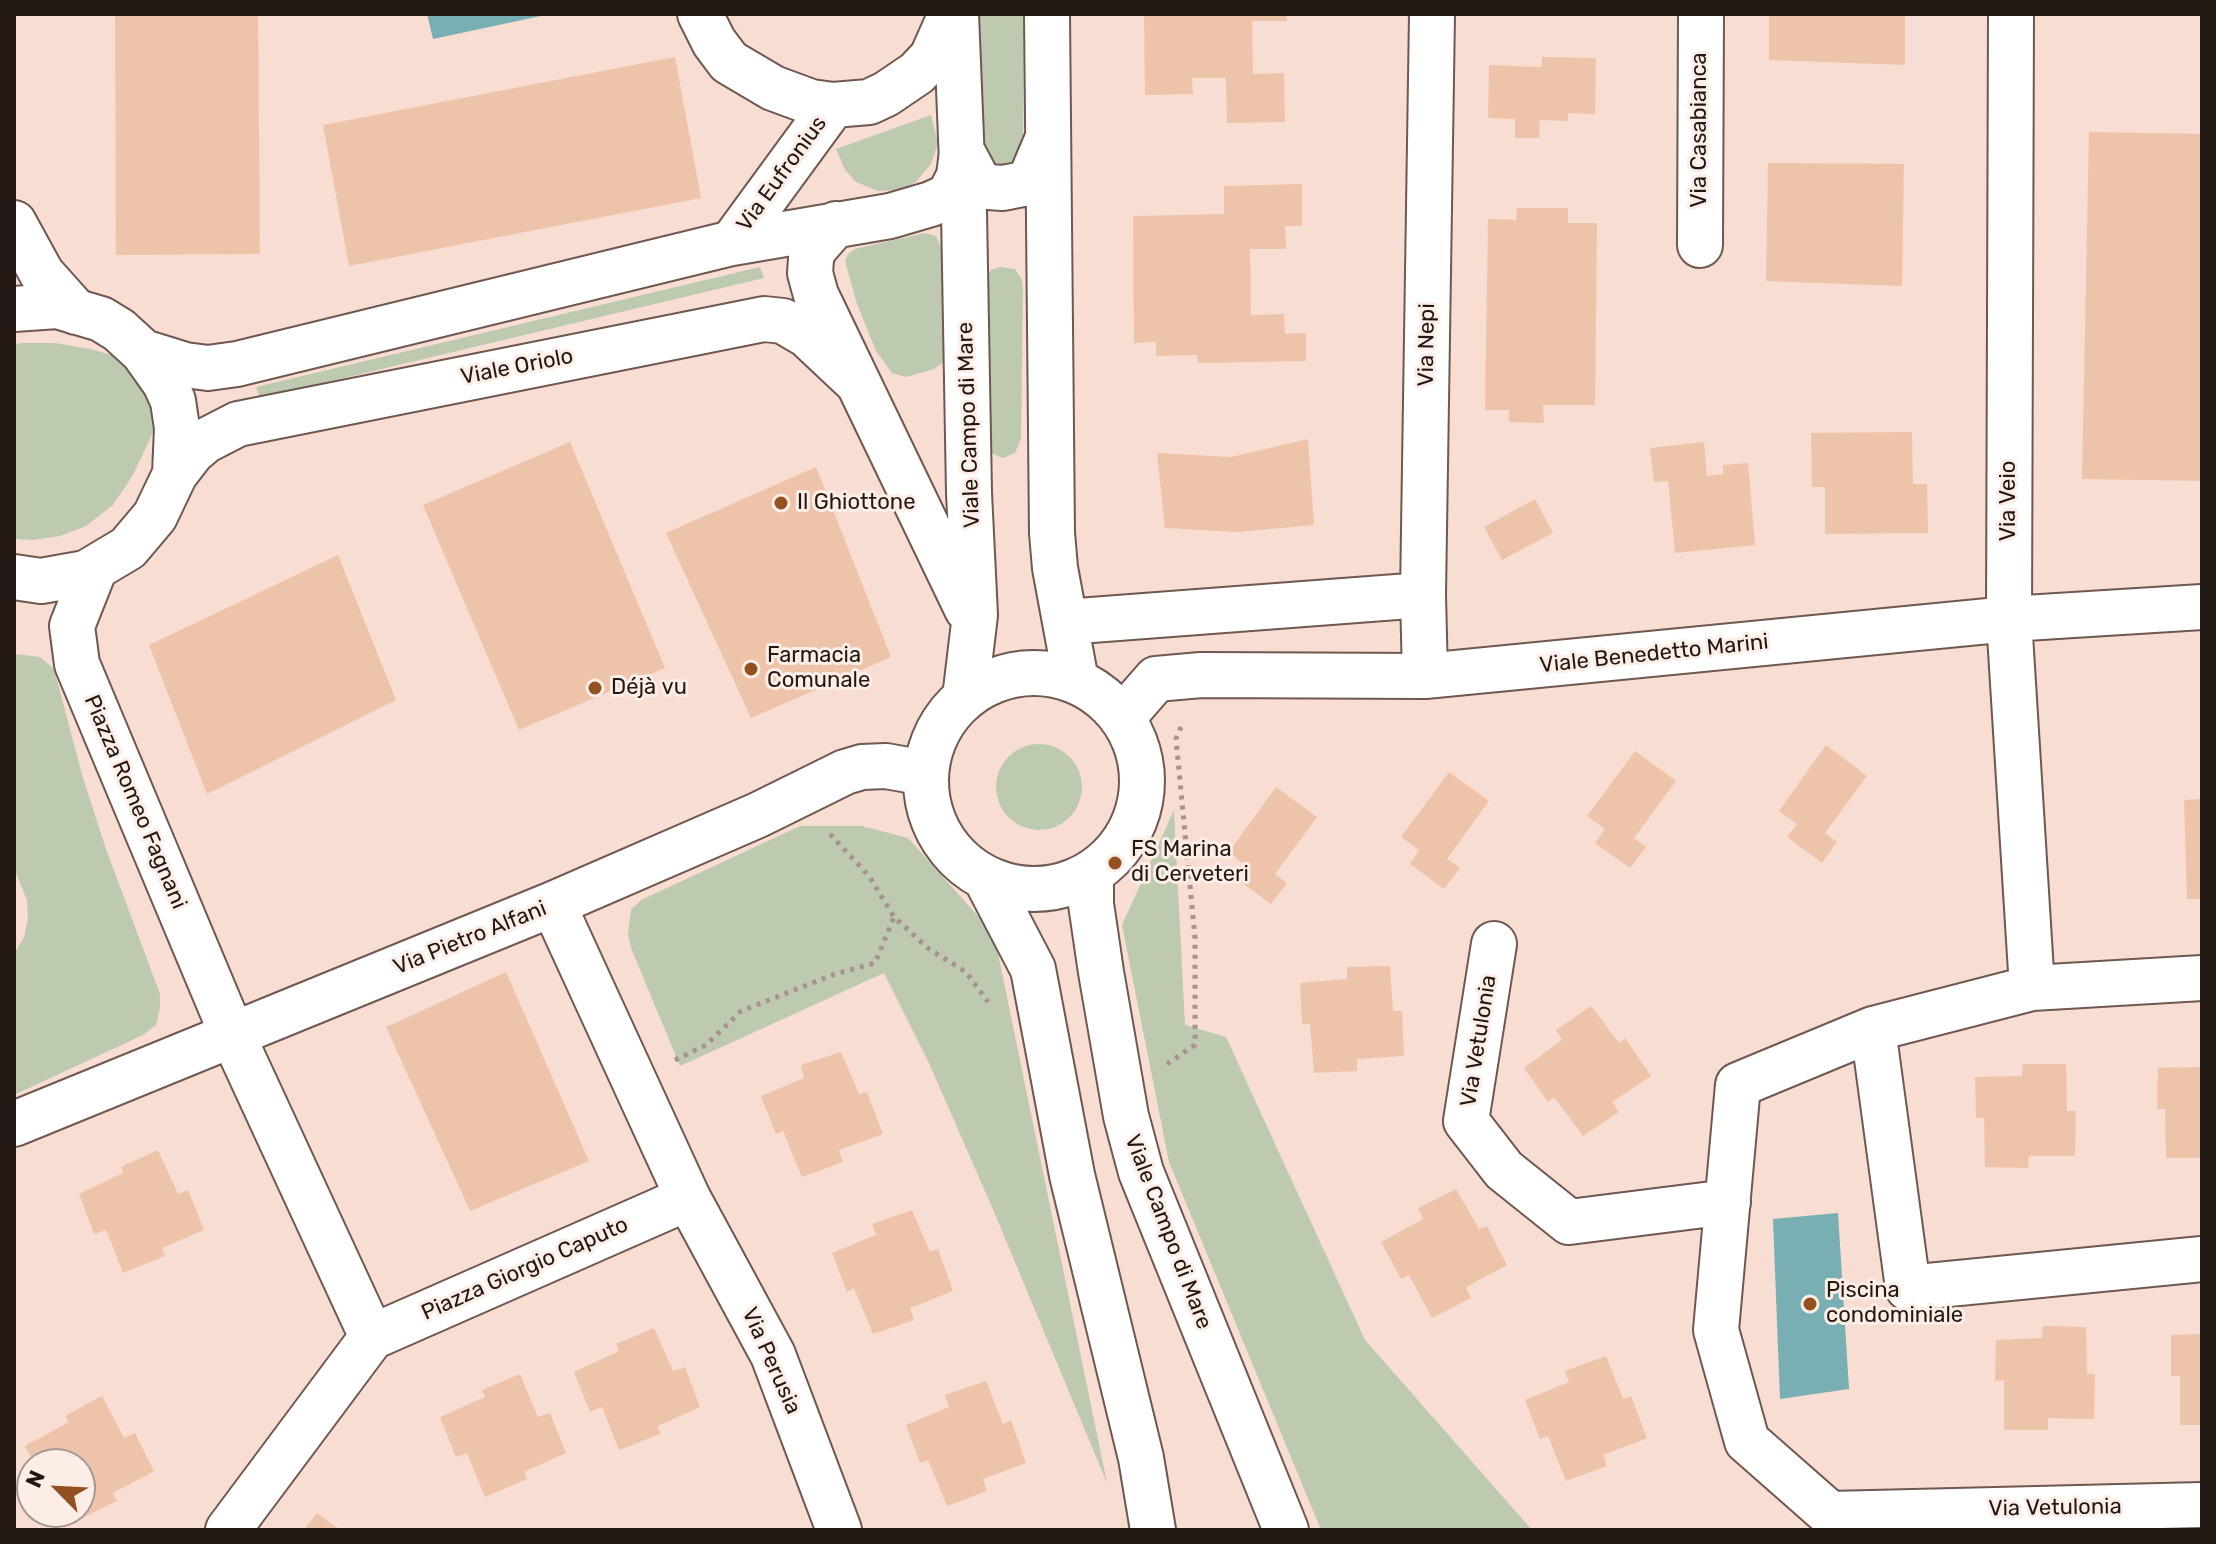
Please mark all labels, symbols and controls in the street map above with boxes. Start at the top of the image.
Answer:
street label: Via Casabianca [1687,52,1713,208]
street label: Via Eufronius [731,111,833,237]
street label: Via Nepi [1413,303,1441,387]
street label: Viale Campo di Mare [952,321,986,529]
street label: Viale Oriolo [459,343,575,391]
street label: Via Veio [1996,461,2022,541]
place label: Il Ghiottone [797,490,915,516]
marker: Il Ghiottone [772,494,790,512]
street label: Viale Benedetto Marini [1538,629,1770,679]
place label: Farmacia Comunale [767,643,870,694]
marker: Farmacia Comunale [742,660,760,678]
place label: Déjà vu [611,675,687,701]
marker: Déjà vu [586,679,604,697]
street label: Piazza Romeo Fagnani [78,691,192,913]
place label: FS Marina di Cerveteri [1131,837,1249,888]
marker: FS Marina di Cerveteri [1106,854,1124,872]
street label: Via Pietro Alfani [390,895,550,981]
street label: Via Vetulonia [1456,973,1502,1109]
street label: Viale Campo di Mare [1119,1131,1217,1333]
street label: Piazza Giorgio Caputo [418,1212,632,1326]
place label: Piscina condominiale [1826,1278,1963,1330]
marker: Piscina condominiale [1801,1295,1819,1313]
street label: Via Perusia [736,1304,806,1418]
north arrow [16,1448,96,1528]
text: N [20,1466,51,1492]
street label: Via Vetulonia [1988,1494,2122,1522]

